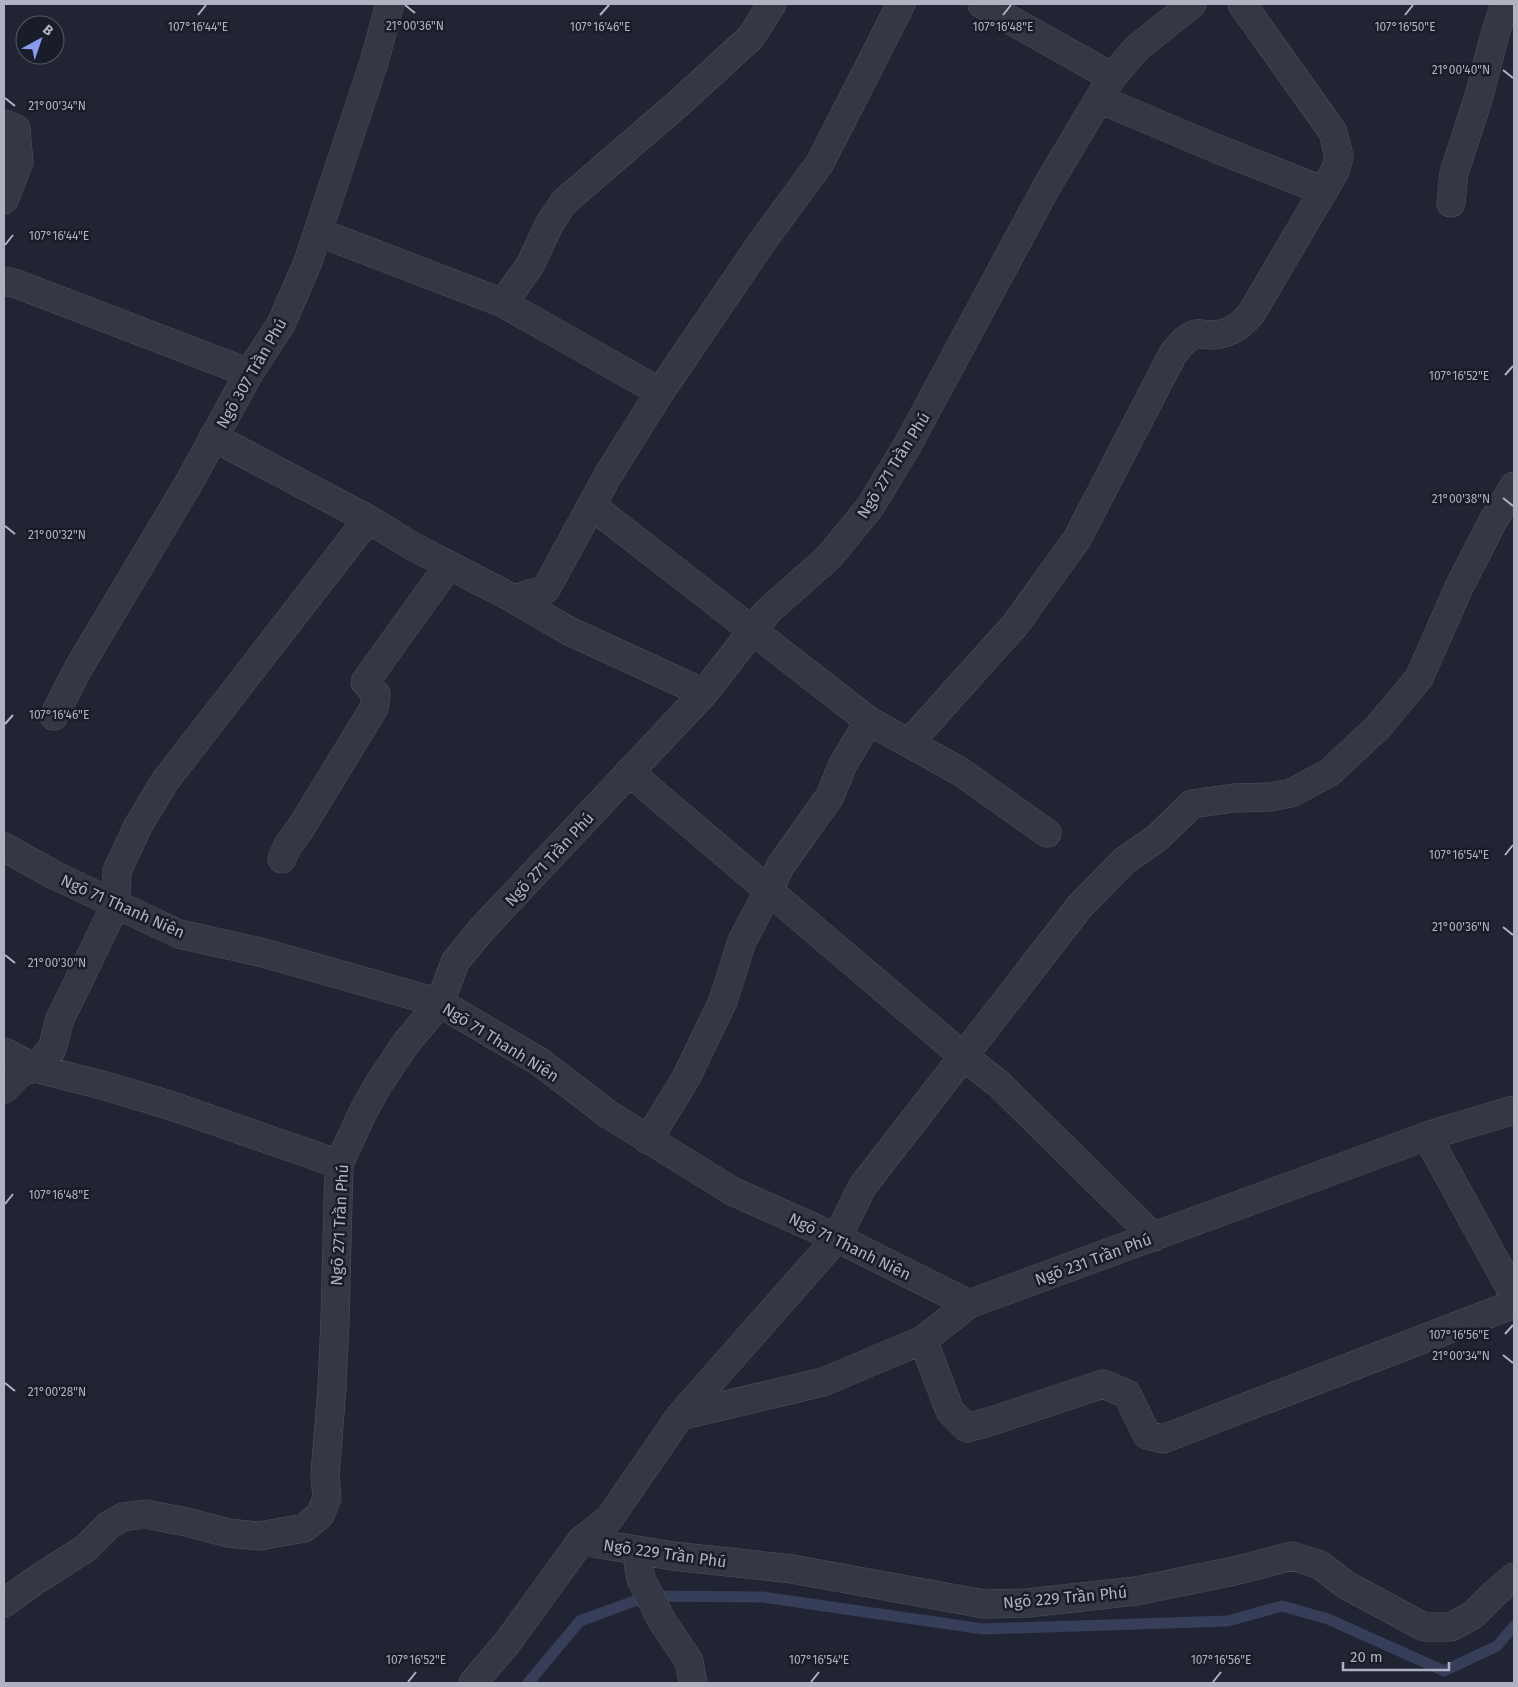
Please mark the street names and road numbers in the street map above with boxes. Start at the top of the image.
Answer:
street label: Ngõ 307 Trần Phú [211,314,291,432]
street label: Ngõ 271 Trần Phú [852,408,934,522]
street label: Ngõ 271 Trần Phú [500,808,598,910]
street label: Ngõ 71 Thanh Niên [58,871,188,942]
street label: Ngõ 71 Thanh Niên [439,999,562,1086]
street label: Ngõ 271 Trần Phú [326,1164,352,1286]
street label: Ngõ 71 Thanh Niên [786,1209,914,1284]
street label: Ngõ 231 Trần Phú [1032,1229,1154,1289]
street label: Ngõ 229 Trần Phú [602,1534,728,1572]
street label: Ngõ 229 Trần Phú [1002,1582,1128,1612]

